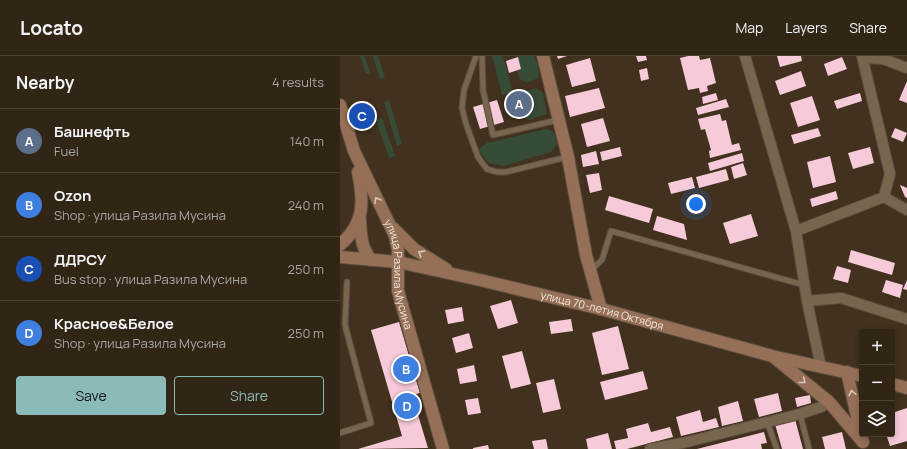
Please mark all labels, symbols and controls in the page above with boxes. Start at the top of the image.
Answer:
text: Locato [20,15,83,41]
text: Map [735,18,763,37]
text: Layers [785,18,827,37]
text: Share [849,18,887,37]
text: Nearby [16,71,74,94]
text: 4 results [272,73,324,91]
pin: A [506,89,532,119]
pin: C [349,101,375,131]
text: Башнефть [54,121,130,142]
text: A [25,132,33,150]
text: 140 m [290,132,324,150]
text: Fuel [54,142,79,160]
text: Ozon [54,185,91,206]
your location [686,194,706,214]
text: B [25,196,33,214]
text: 240 m [288,196,324,214]
one-way arrow [374,197,382,204]
text: Shop · улица Разила Мусина [54,206,226,224]
street label: улица Разила Мусина [381,217,417,331]
text: ДДРСУ [54,249,106,270]
one-way arrow [418,251,425,258]
text: C [24,260,34,278]
text: 250 m [288,260,324,278]
text: Bus stop · улица Разила Мусина [54,270,247,288]
street label: улица 70-летия Октября [539,287,666,333]
text: Красное&Белое [54,313,174,334]
text: D [24,324,34,342]
text: 250 m [288,324,324,342]
map controls [859,329,895,437]
button: + [859,329,895,365]
text: Shop · улица Разила Мусина [54,334,226,352]
pin: B [393,354,419,384]
button: − [859,365,895,401]
button: Save [16,376,166,415]
button: Share [174,376,324,415]
one-way arrow [798,376,805,383]
one-way arrow [848,390,856,397]
pin: D [394,391,420,421]
button: layers [859,401,895,437]

